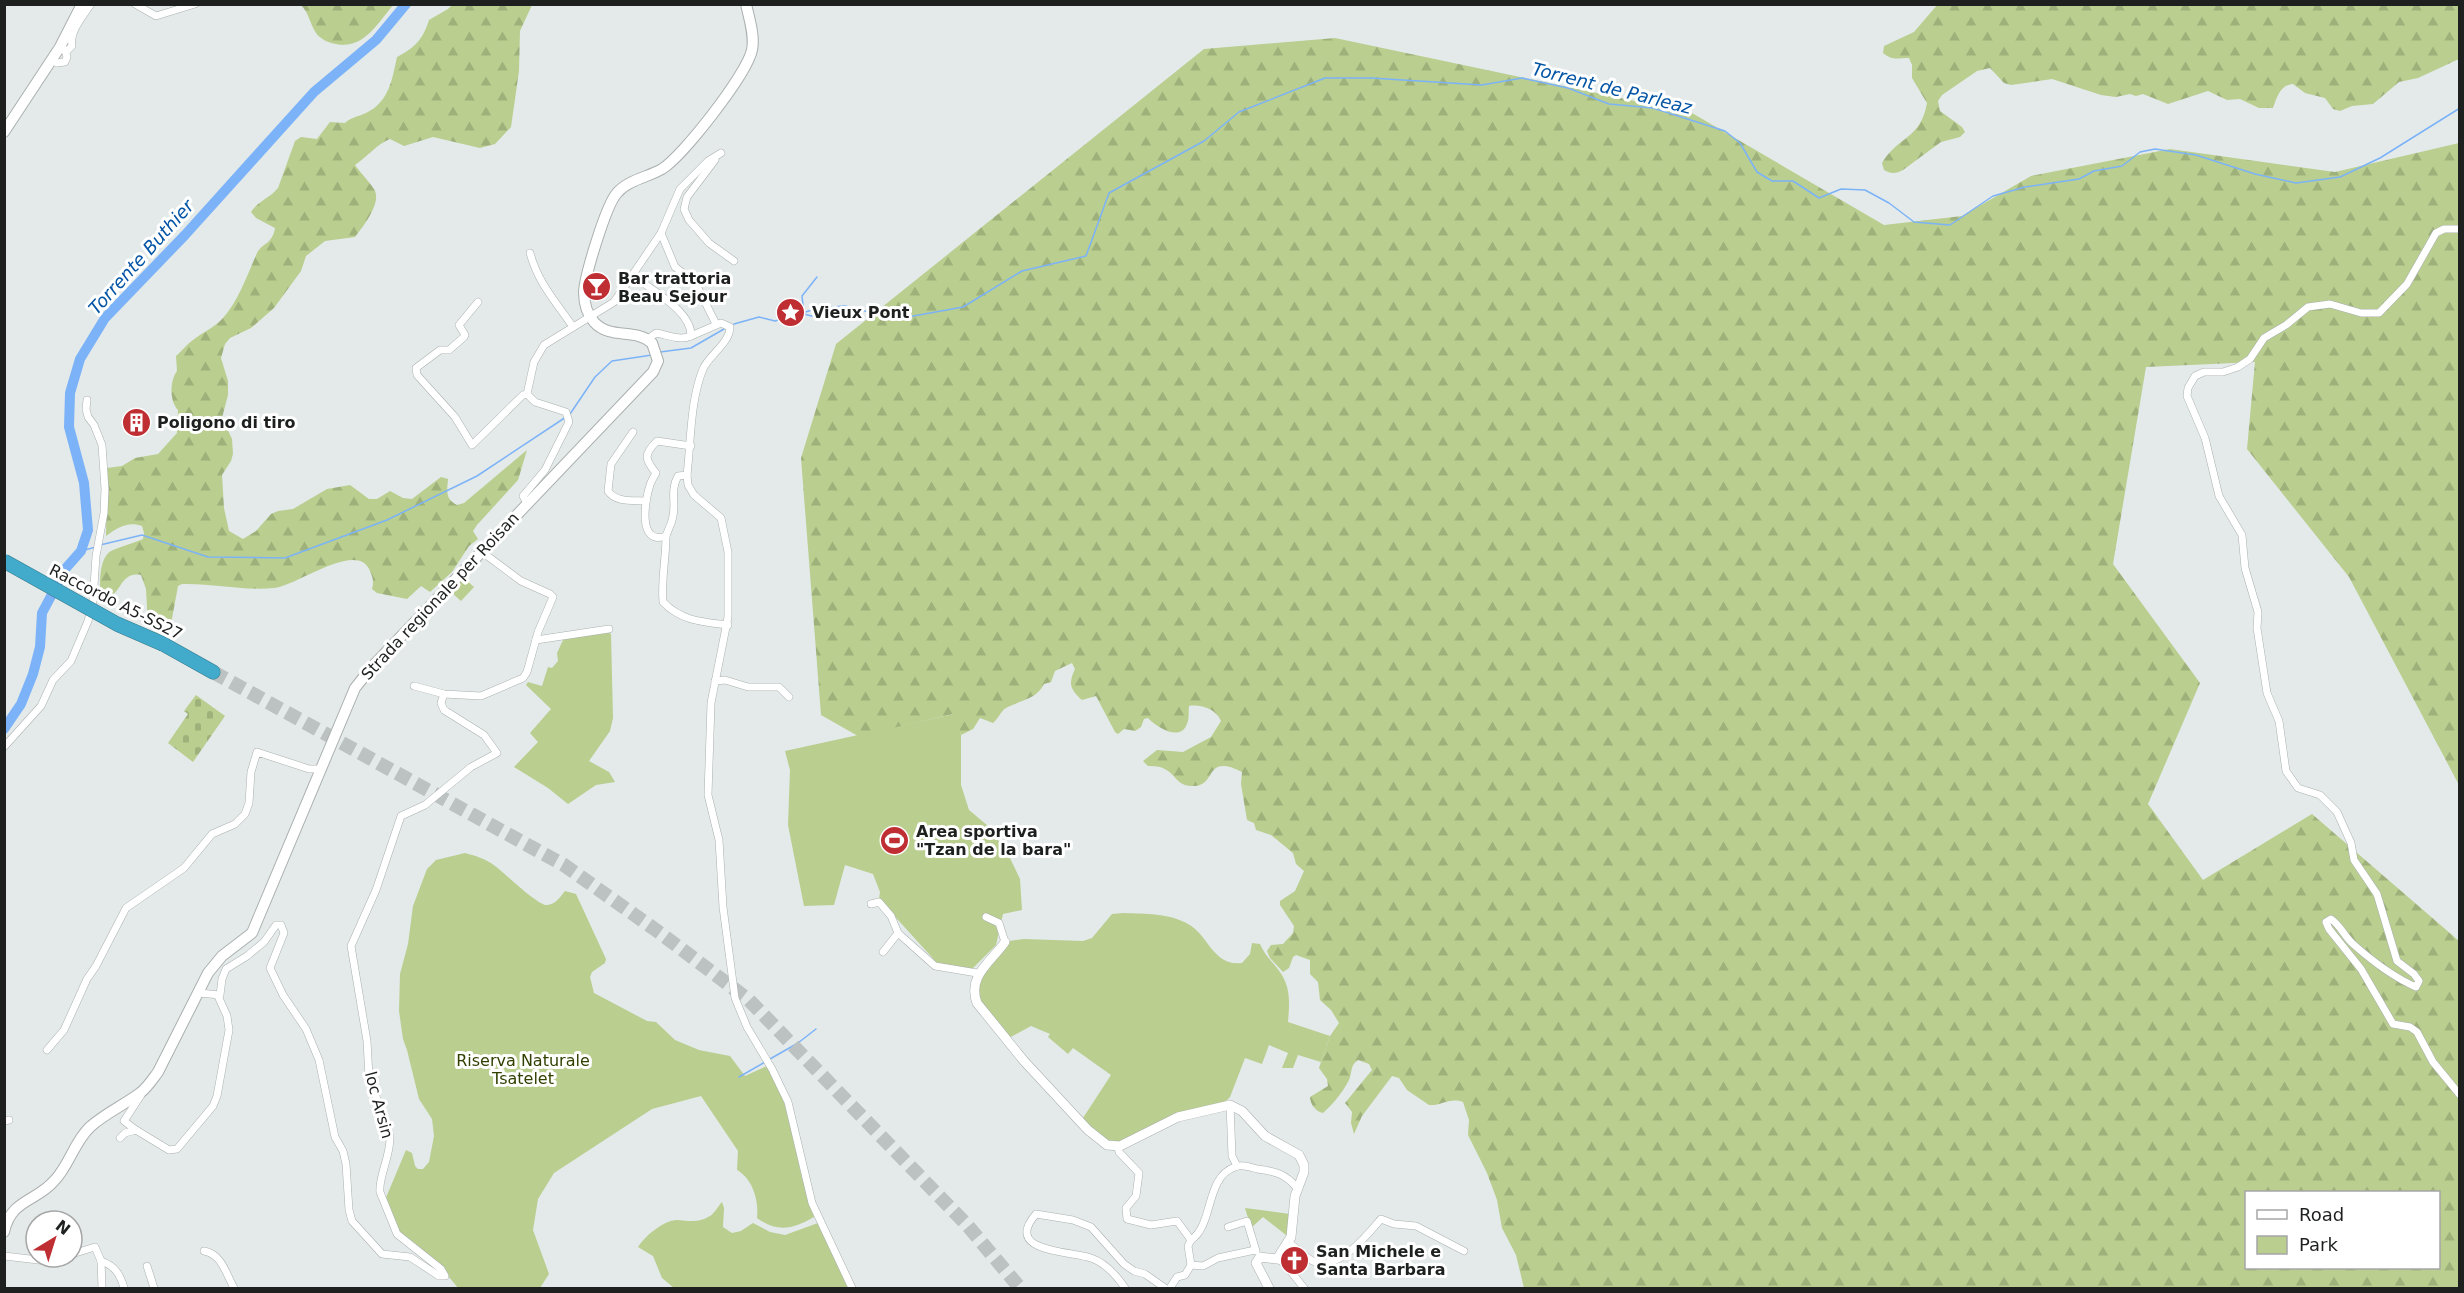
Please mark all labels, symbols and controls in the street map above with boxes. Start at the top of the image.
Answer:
water label: Torrent de Parleaz [1530,58,1695,118]
water label: Torrente Buthier [84,194,199,319]
place label: Bar trattoria Beau Sejour [618,269,731,306]
bar icon: Bar trattoria Beau Sejour [581,271,613,303]
place icon: Vieux Pont [775,296,807,328]
place label: Vieux Pont [812,303,910,322]
building icon: Poligono di tiro [120,406,152,438]
place label: Poligono di tiro [157,413,296,432]
street label: Strada regionale per Roisan [357,508,523,684]
street label: Raccordo A5-SS27 [46,560,186,644]
place label: Area sportiva "Tzan de la bara" [916,822,1071,859]
sports icon: Area sportiva "Tzan de la bara" [879,824,911,856]
park label: Riserva Naturale Tsatelet [456,1051,590,1088]
street label: loc Arsin [361,1069,397,1141]
legend [2245,1191,2440,1269]
text: Road [2299,1204,2344,1225]
north arrow [24,1209,84,1269]
text: N [52,1216,74,1239]
text: Park [2299,1234,2338,1255]
place label: San Michele e Santa Barbara [1316,1242,1446,1279]
church icon: San Michele e Santa Barbara [1279,1244,1311,1276]

